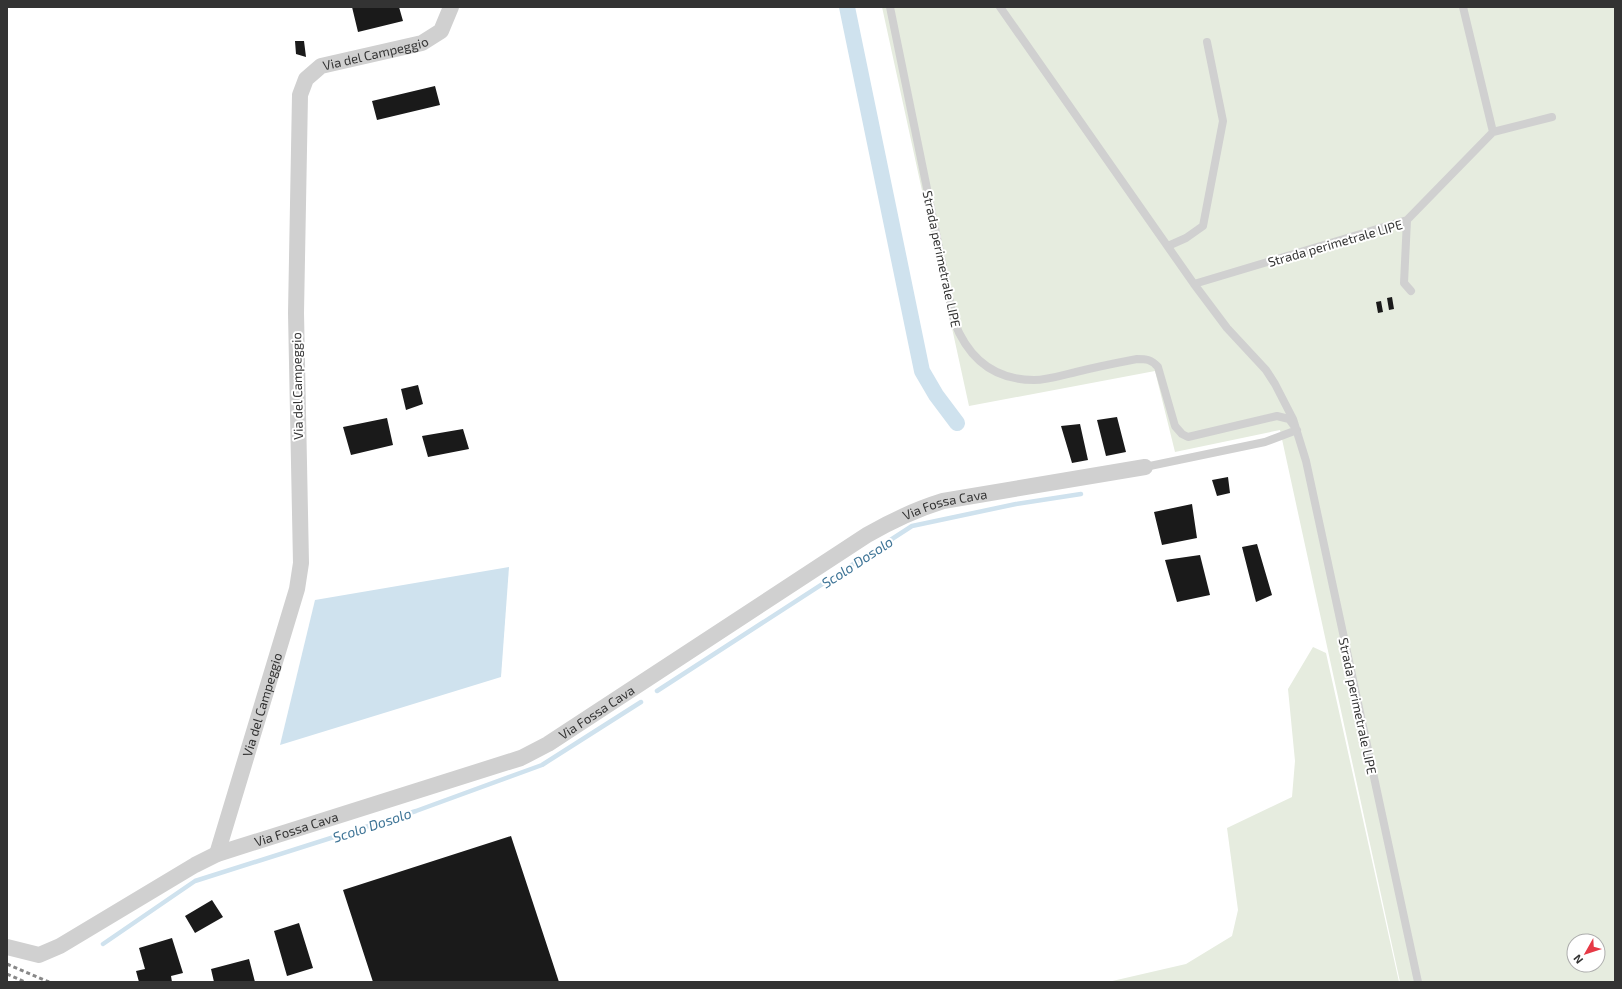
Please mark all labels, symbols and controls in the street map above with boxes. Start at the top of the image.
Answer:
street label: Via del Campeggio [321,33,431,73]
street label: Strada perimetrale LIPE [920,189,964,329]
street label: Strada perimetrale LIPE [1266,216,1404,270]
street label: Via del Campeggio [288,332,306,440]
street label: Via Fossa Cava [900,486,988,523]
water label: Scolo Dosolo [818,533,896,591]
street label: Strada perimetrale LIPE [1336,636,1380,776]
street label: Via del Campeggio [239,651,285,759]
street label: Via Fossa Cava [556,682,637,743]
water label: Scolo Dosolo [331,804,414,846]
street label: Via Fossa Cava [252,808,340,850]
north arrow [1566,933,1606,973]
text: N [1570,952,1585,967]

